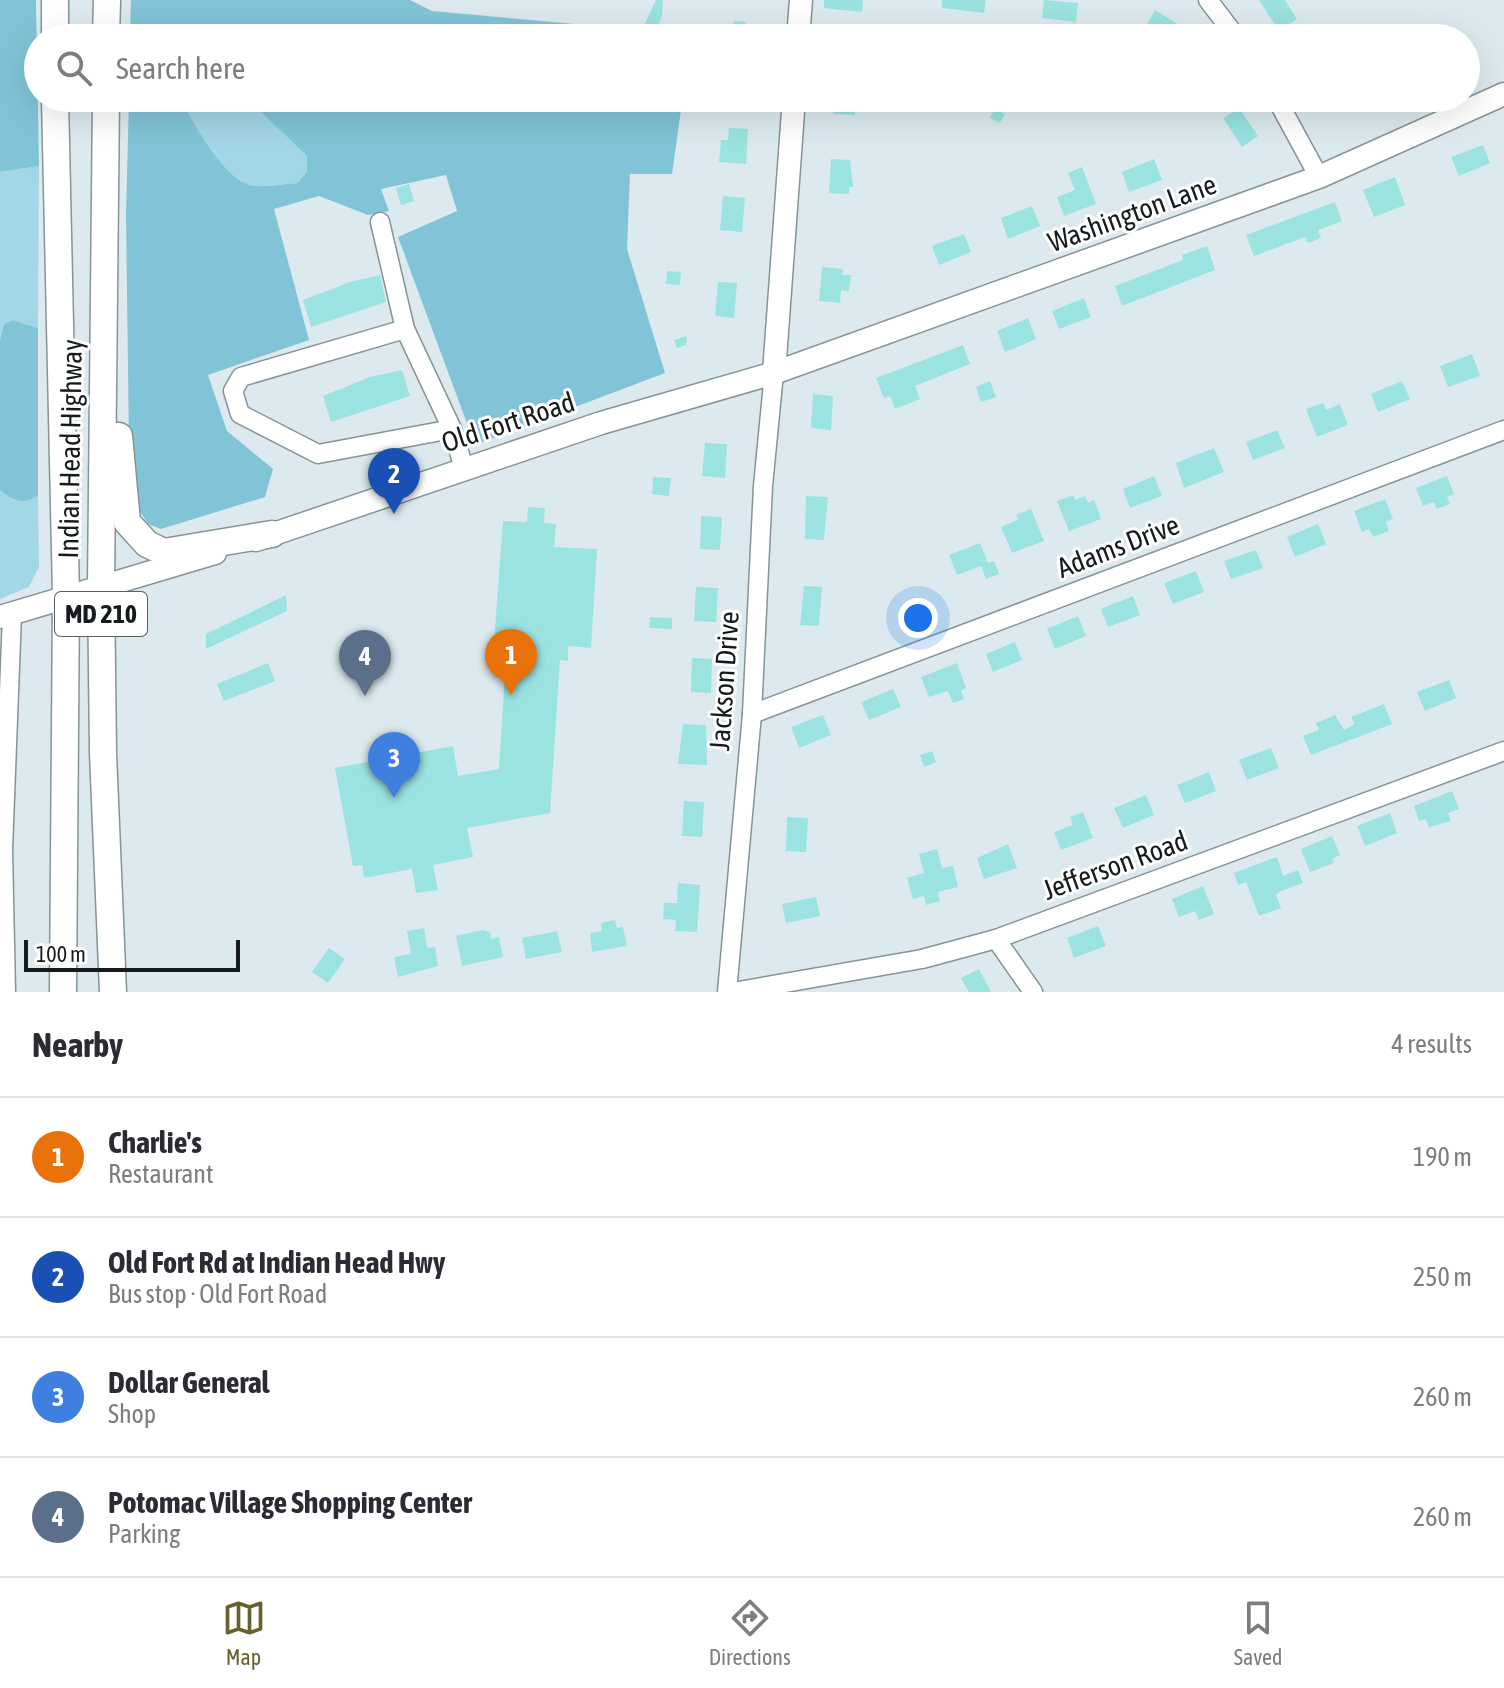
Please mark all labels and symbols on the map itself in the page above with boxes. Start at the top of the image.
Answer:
street label: Washington Lane [1044,168,1220,258]
street label: Indian Head Highway [52,339,88,559]
street label: Old Fort Road [438,385,578,459]
pin: 2 [368,448,420,514]
street label: Adams Drive [1052,508,1184,584]
road number: MD 210 [55,592,147,636]
your location [898,598,938,638]
street label: Jackson Drive [703,610,745,752]
pin: 1 [485,629,537,695]
pin: 4 [339,630,391,696]
pin: 3 [368,732,420,798]
street label: Jefferson Road [1038,824,1192,906]
scale bar [24,936,240,972]

